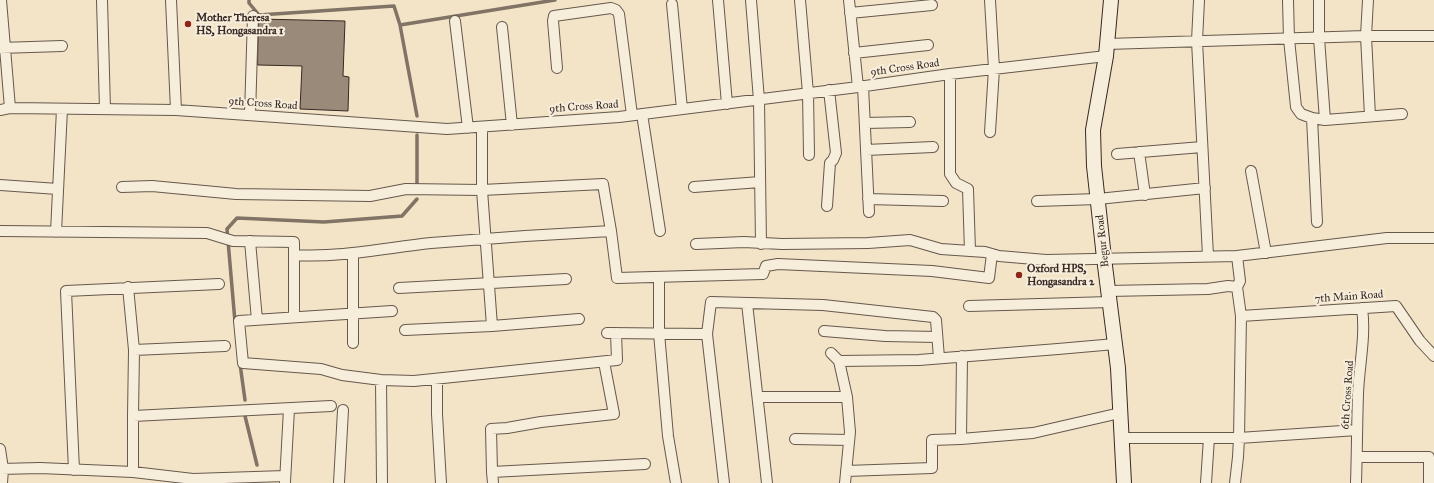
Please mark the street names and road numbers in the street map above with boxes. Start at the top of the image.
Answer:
street label: 9th Cross Road [870,57,940,79]
street label: 9th Cross Road [228,95,298,113]
street label: 9th Cross Road [549,98,619,116]
street label: Begur Road [1094,214,1112,268]
street label: 7th Main Road [1314,288,1384,306]
street label: 6th Cross Road [1339,360,1357,430]

